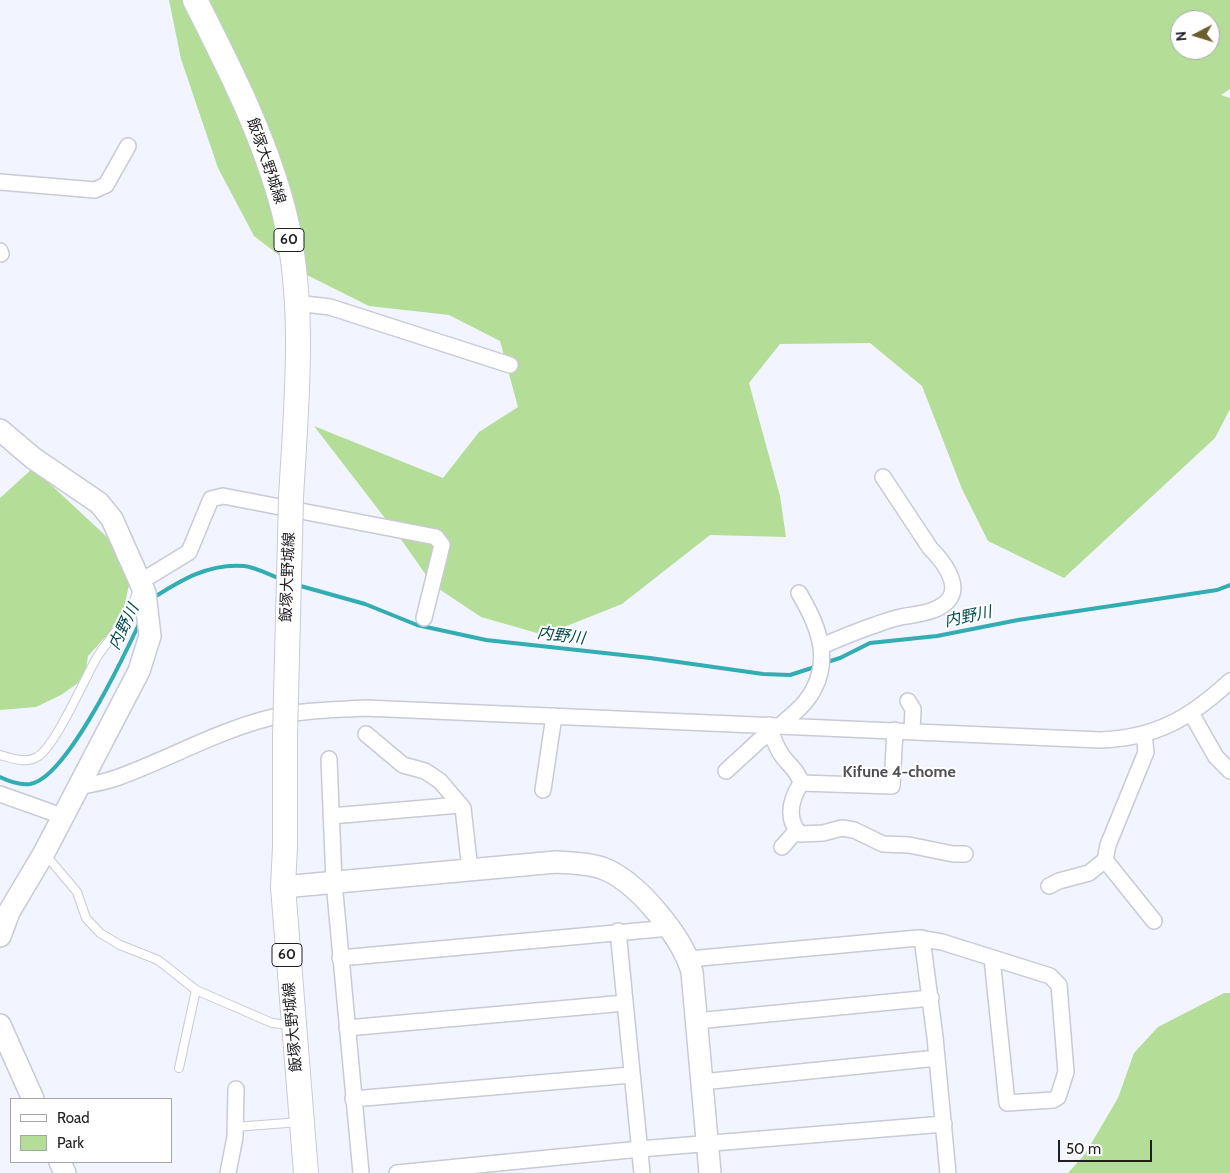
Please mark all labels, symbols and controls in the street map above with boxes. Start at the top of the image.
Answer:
north arrow [1170,10,1220,60]
text: N [1172,31,1190,42]
street label: 飯塚大野城線 [243,116,289,206]
road number: 60 [274,228,304,252]
street label: 飯塚大野城線 [277,532,299,622]
water label: 内野川 [105,601,143,653]
water label: 内野川 [943,603,993,631]
water label: 内野川 [536,624,586,648]
district label: Kifune 4-chome [842,762,956,782]
road number: 60 [272,944,302,966]
street label: 飯塚大野城線 [280,981,306,1073]
legend [10,1098,172,1163]
text: Road [57,1109,90,1127]
scale bar [1060,1130,1154,1162]
text: Park [57,1134,84,1152]
text: 50 m [1066,1140,1101,1158]

